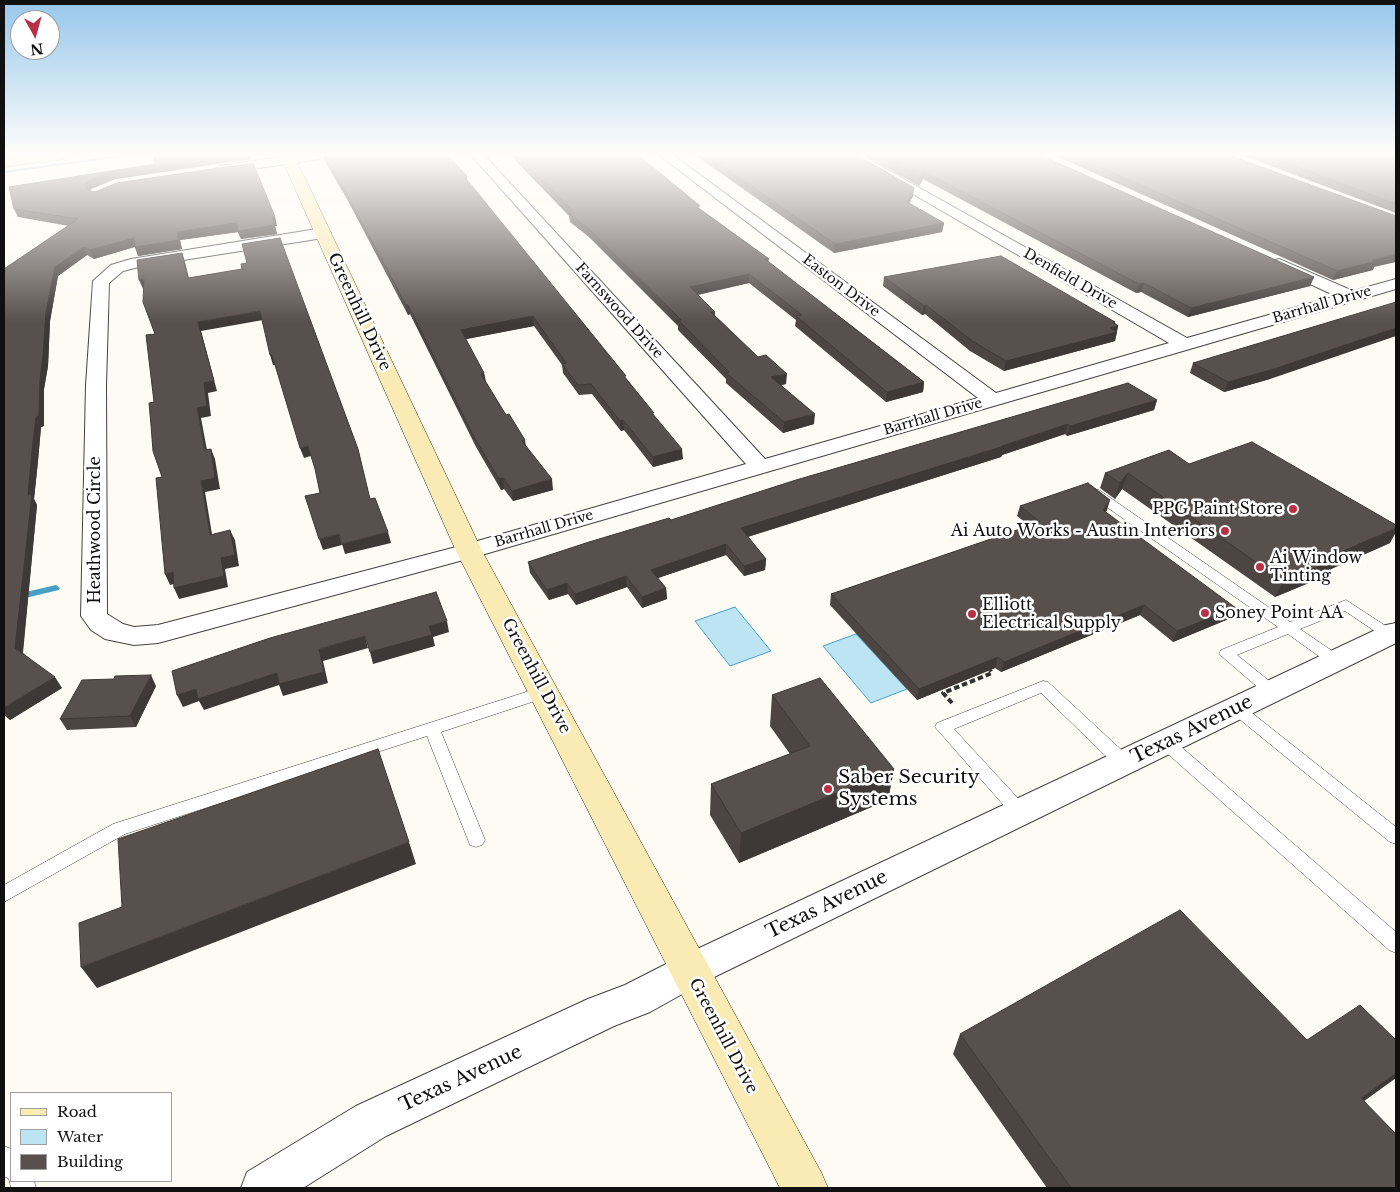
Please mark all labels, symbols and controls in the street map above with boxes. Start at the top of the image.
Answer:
north arrow [10,10,60,60]
text: N [29,39,44,59]
street label: Denfield Drive [1020,245,1120,313]
street label: Greenhill Drive [323,250,395,374]
street label: Easton Drive [799,251,883,321]
street label: Farnswood Drive [572,260,666,362]
street label: Barrhall Drive [1270,283,1374,327]
street label: Barrhall Drive [881,395,985,439]
street label: Heathwood Circle [85,456,105,604]
place label: PPG Paint Store [1152,499,1283,519]
marker: PPG Paint Store [1287,503,1299,515]
street label: Barrhall Drive [492,507,596,551]
place label: Ai Auto Works - Austin Interiors [951,521,1215,541]
marker: Ai Auto Works - Austin Interiors [1219,525,1231,537]
place label: Ai Window Tinting [1270,548,1362,586]
marker: Ai Window Tinting [1254,561,1266,573]
place label: Elliott Electrical Supply [982,595,1121,633]
place label: Soney Point AA [1215,603,1343,623]
marker: Soney Point AA [1199,607,1211,619]
marker: Elliott Electrical Supply [966,608,978,620]
street label: Greenhill Drive [497,615,575,737]
street label: Texas Avenue [1127,691,1257,769]
place label: Saber Security Systems [838,767,980,811]
marker: Saber Security Systems [822,783,834,795]
street label: Texas Avenue [762,866,892,944]
street label: Greenhill Drive [684,975,762,1097]
street label: Texas Avenue [396,1041,526,1117]
legend [10,1092,172,1182]
text: Road [57,1102,97,1121]
text: Water [57,1127,103,1146]
text: Building [57,1152,123,1171]

